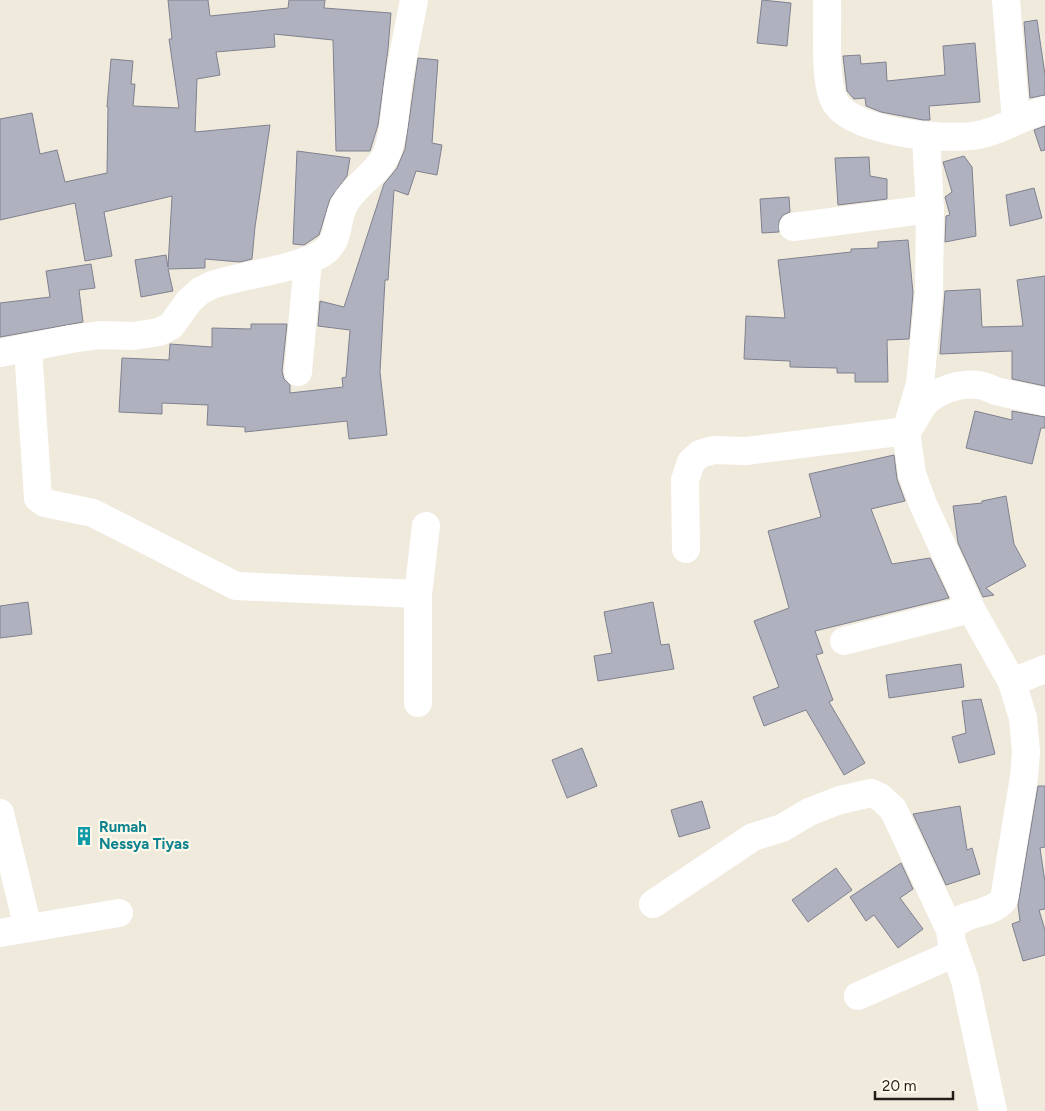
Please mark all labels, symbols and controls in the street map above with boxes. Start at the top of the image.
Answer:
place label: Rumah Nessya Tiyas [99,818,189,853]
building icon: Rumah Nessya Tiyas [73,825,95,847]
scale bar [875,1068,952,1100]
text: 20 m [882,1077,916,1095]

